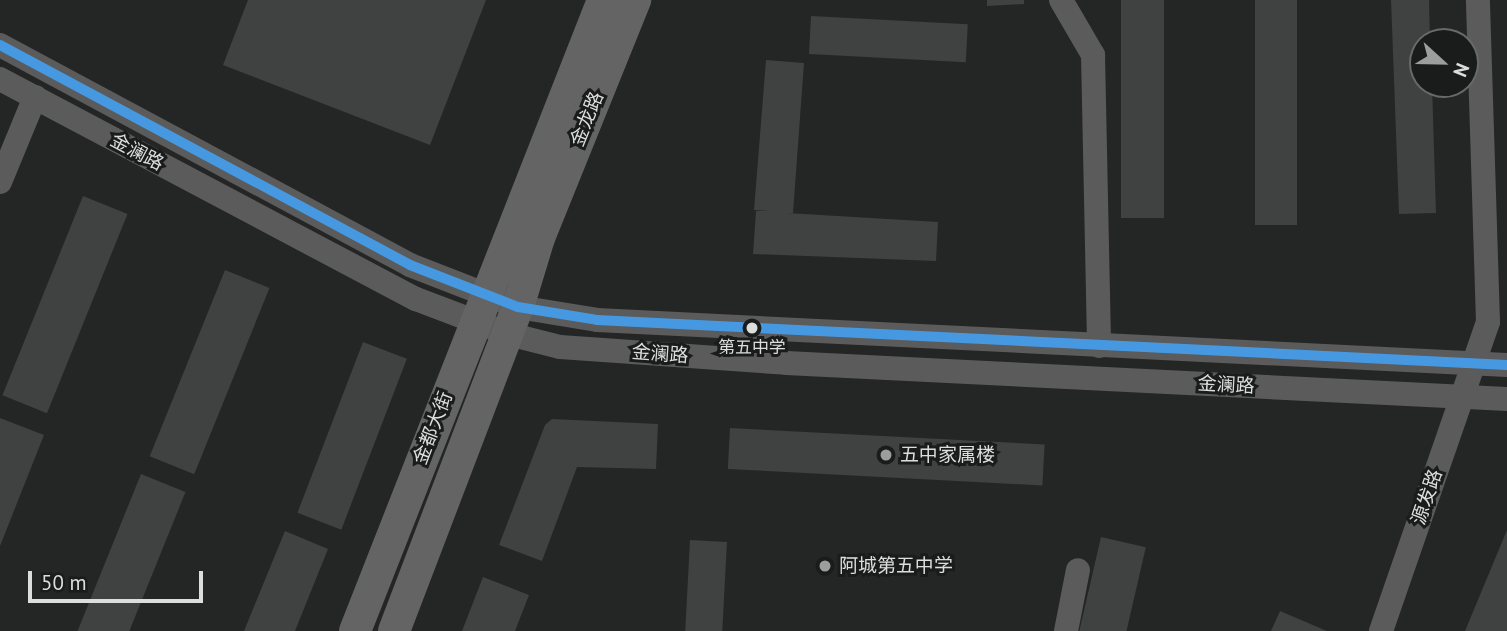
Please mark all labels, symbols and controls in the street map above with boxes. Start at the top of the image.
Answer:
north arrow [1409,28,1479,98]
text: N [1448,60,1475,80]
street label: 金龙路 [566,88,608,150]
street label: 金澜路 [106,129,168,175]
marker: 第五中学 [745,321,759,335]
place label: 第五中学 [718,338,786,358]
street label: 金澜路 [631,341,689,367]
street label: 金澜路 [1197,372,1255,398]
street label: 金都大街 [409,388,457,468]
place label: 五中家属楼 [900,444,995,466]
marker: 五中家属楼 [878,447,894,463]
street label: 源发路 [1407,466,1447,528]
place label: 阿城第五中学 [839,555,953,577]
scale bar [32,558,206,602]
marker: 阿城第五中学 [817,558,833,574]
text: 50 m [41,569,87,596]

